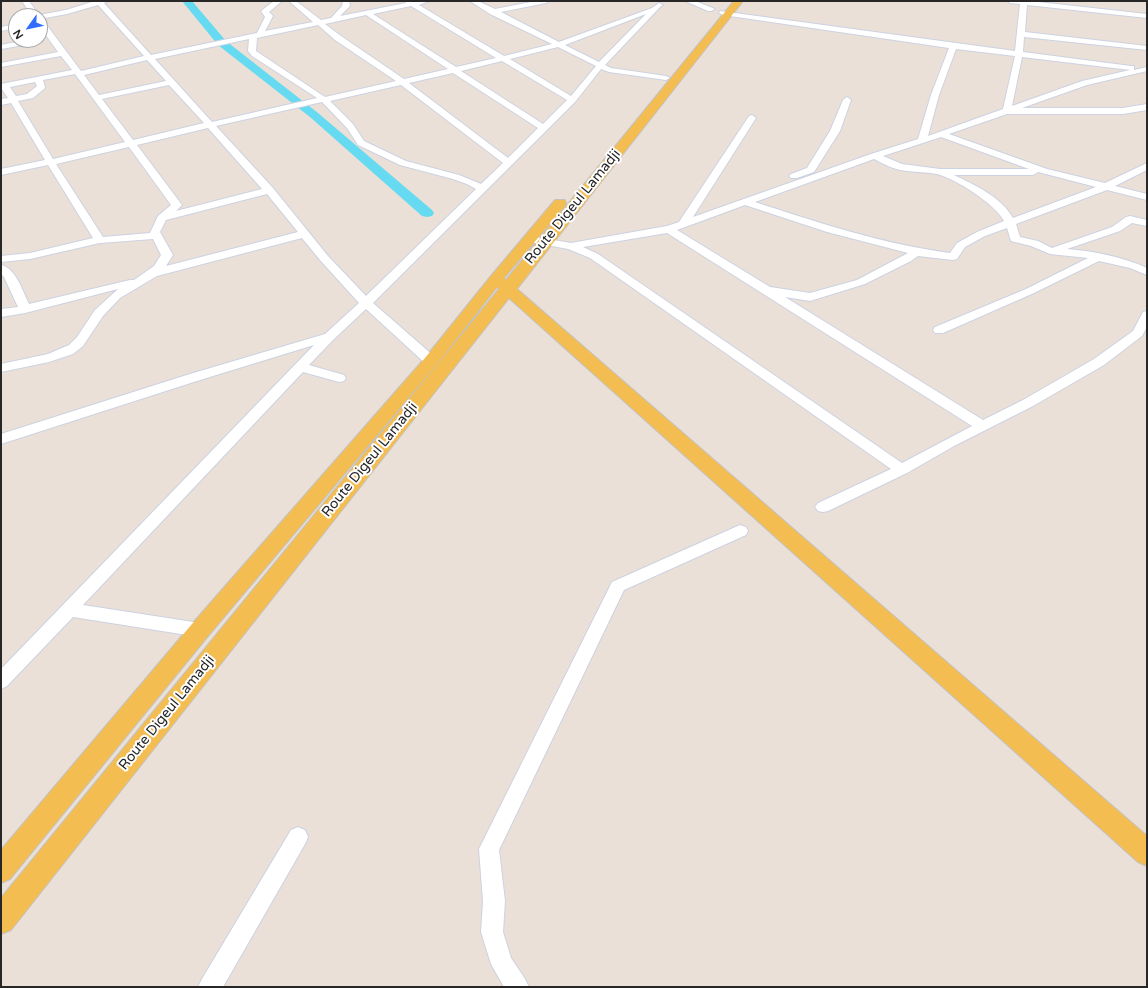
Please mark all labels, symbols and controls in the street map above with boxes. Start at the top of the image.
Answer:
north arrow [8,8,48,48]
text: N [10,27,26,42]
street label: Route Digeul Lamadji [522,146,624,268]
street label: Route Digeul Lamadji [319,399,421,521]
street label: Route Digeul Lamadji [116,652,218,774]

